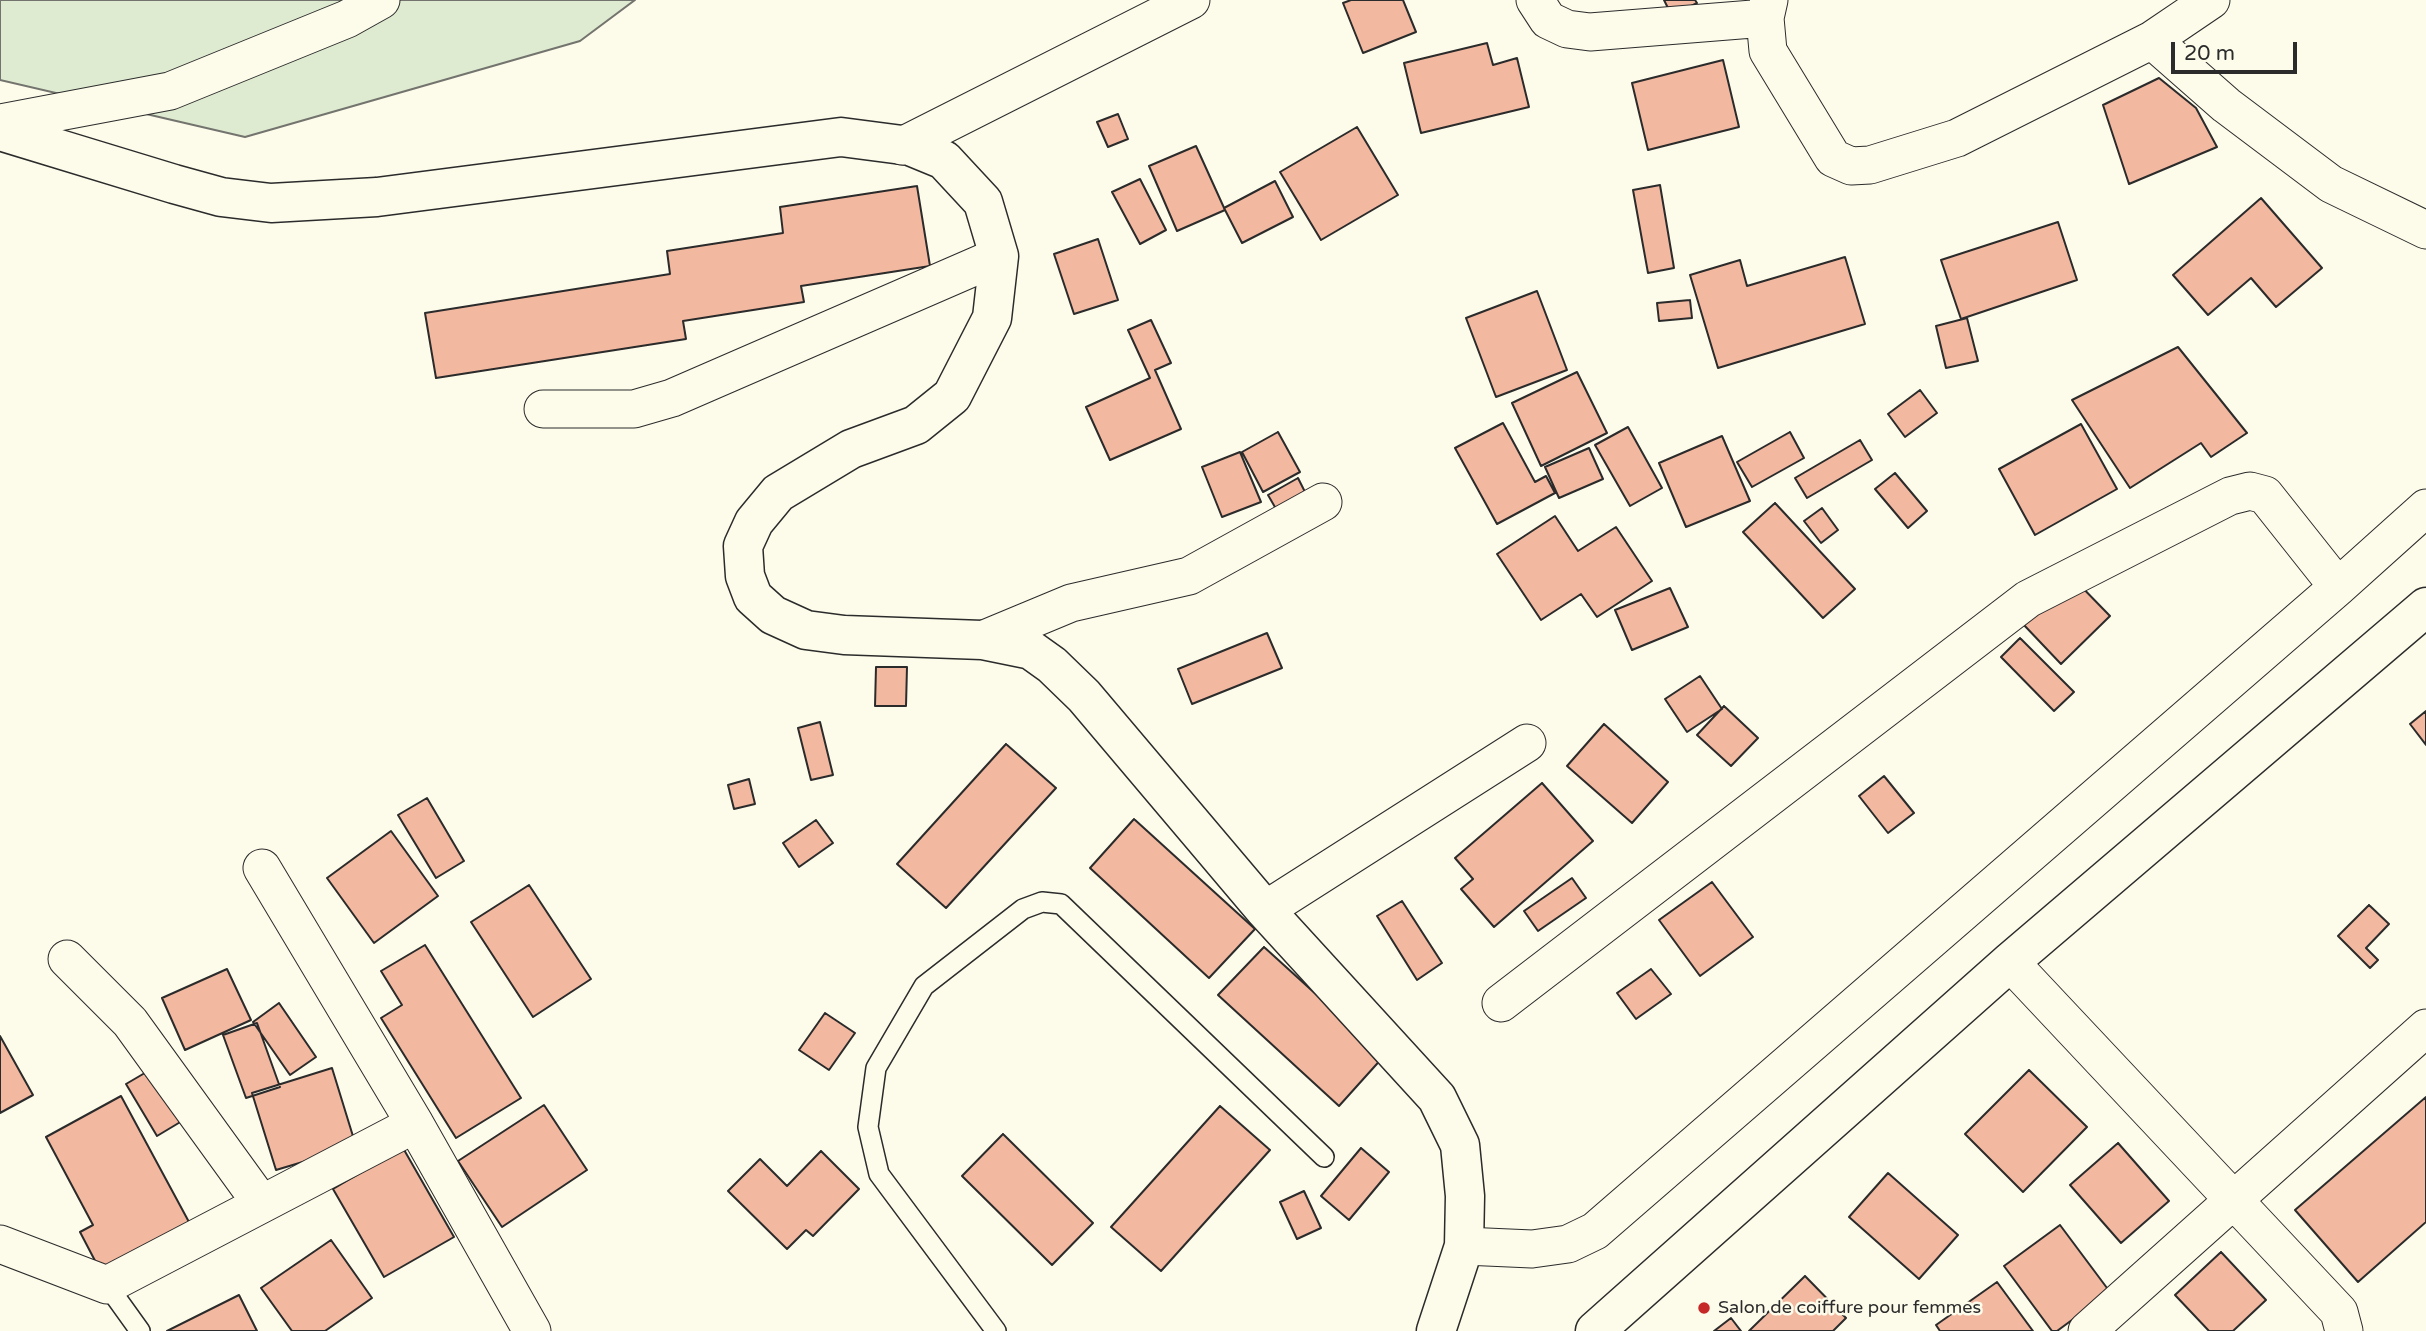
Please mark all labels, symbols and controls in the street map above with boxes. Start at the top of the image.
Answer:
scale bar [2174,28,2300,72]
text: 20 m [2184,41,2235,66]
place label: Salon de coiffure pour femmes [1718,1297,1981,1319]
marker: Salon de coiffure pour femmes [1696,1300,1712,1316]

